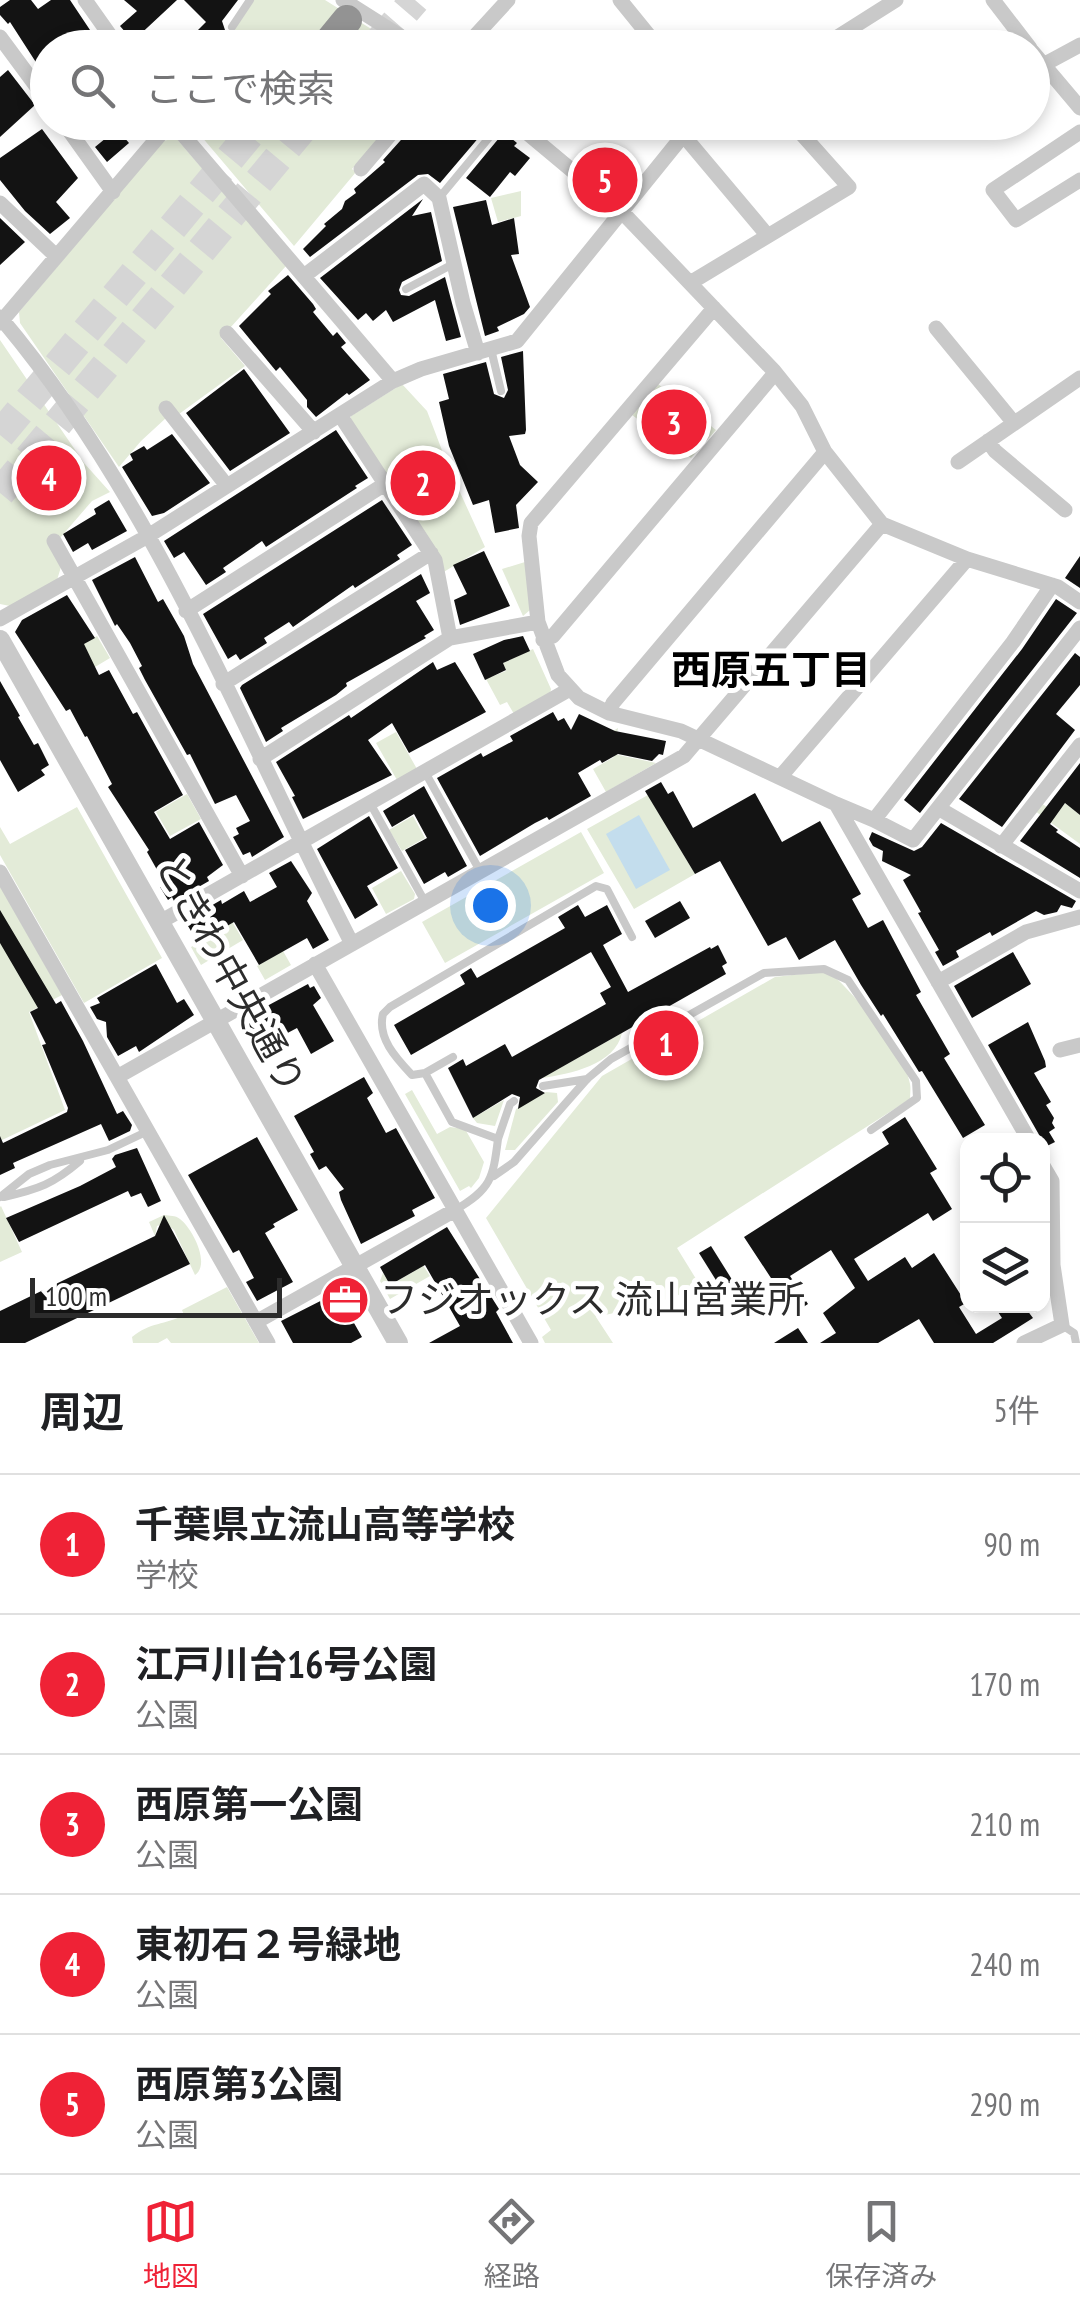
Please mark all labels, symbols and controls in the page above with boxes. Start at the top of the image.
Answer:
search box [30,30,1050,140]
icon: search [65,58,120,113]
text: ここで検索 [145,63,335,112]
pin: 5 [572,142,638,218]
pin: 3 [642,384,706,460]
pin: 4 [17,440,82,516]
pin: 2 [390,446,456,520]
district label: 西原五丁目 [671,643,871,695]
street label: ときわ中央通り [145,845,317,1101]
your location [465,880,516,931]
pin: 1 [634,1006,698,1080]
map controls [960,1133,1050,1313]
button: locate [960,1133,1050,1223]
button: layers [960,1223,1050,1313]
scale bar [30,1273,282,1318]
office icon: フジオックス 流山営業所 [319,1274,371,1326]
place label: フジオックス 流山営業所 [380,1274,805,1323]
text: 100 m [45,1277,107,1314]
text: 周辺 [40,1384,124,1439]
text: 5件 [994,1389,1040,1431]
text: 千葉県立流山高等学校 [135,1499,515,1548]
text: 1 [65,1523,80,1565]
text: 90 m [984,1523,1040,1565]
text: 学校 [135,1553,199,1595]
text: 江戸川台16号公園 [135,1639,437,1688]
text: 2 [65,1663,80,1705]
text: 170 m [969,1663,1040,1705]
text: 公園 [135,1693,199,1735]
text: 西原第一公園 [135,1779,363,1828]
text: 3 [65,1803,80,1845]
text: 210 m [969,1803,1040,1845]
text: 公園 [135,1833,199,1875]
text: 東初石２号緑地 [135,1919,401,1968]
text: 4 [65,1943,80,1985]
text: 240 m [969,1943,1040,1985]
text: 公園 [135,1973,199,2015]
text: 西原第3公園 [135,2059,343,2108]
text: 5 [65,2083,80,2125]
text: 290 m [969,2083,1040,2125]
text: 公園 [135,2113,199,2155]
tab: 地図 [143,2194,199,2294]
tab: 経路 [484,2194,540,2294]
tab: 保存済み [825,2194,937,2294]

